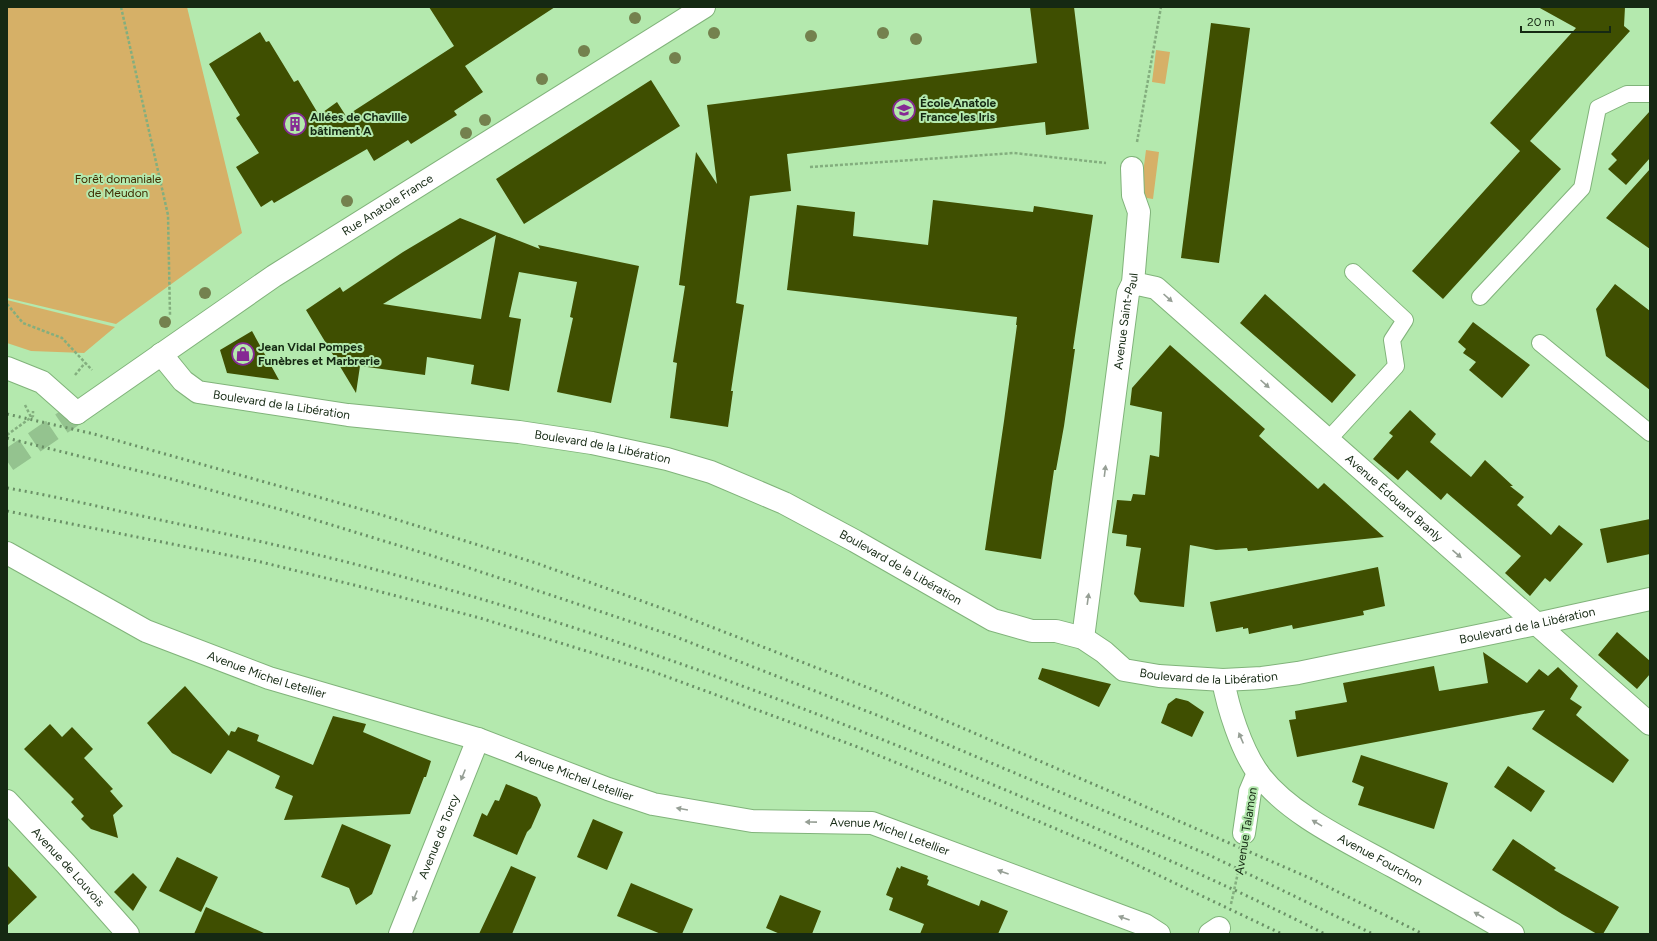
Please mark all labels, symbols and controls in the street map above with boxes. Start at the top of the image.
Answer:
scale bar [1521,8,1610,34]
text: 20 m [1527,15,1555,29]
place label: École Anatole France les Iris [920,96,996,124]
school or university icon: École Anatole France les Iris [891,97,917,123]
place label: Allées de Chaville bâtiment A [310,110,407,138]
building icon: Allées de Chaville bâtiment A [282,111,308,137]
street label: Rue Anatole France [340,171,436,239]
park label: Forêt domaniale de Meudon [75,172,162,200]
street label: Avenue Saint-Paul [1111,272,1141,370]
one-way arrow [1163,293,1173,303]
place label: Jean Vidal Pompes Funèbres et Marbrerie [258,340,380,368]
shop icon: Jean Vidal Pompes Funèbres et Marbrerie [230,341,256,367]
one-way arrow [1260,380,1270,389]
street label: Boulevard de la Libération [212,387,351,422]
street label: Boulevard de la Libération [533,427,673,467]
street label: Avenue Édouard Branly [1343,452,1446,545]
one-way arrow [1102,464,1108,477]
street label: Boulevard de la Libération [837,527,965,608]
one-way arrow [1452,549,1462,558]
one-way arrow [1085,593,1091,606]
street label: Boulevard de la Libération [1458,604,1597,647]
street label: Avenue Michel Letellier [205,648,328,701]
street label: Boulevard de la Libération [1138,666,1279,687]
one-way arrow [1237,731,1243,743]
street label: Avenue Michel Letellier [514,747,635,804]
one-way arrow [460,770,466,782]
street label: Avenue Talamon [1232,786,1260,876]
street label: Avenue de Torcy [416,792,462,881]
one-way arrow [676,806,689,812]
street label: Avenue Michel Letellier [830,815,952,858]
one-way arrow [804,819,817,825]
one-way arrow [1312,819,1322,827]
street label: Avenue de Louvois [29,825,108,910]
street label: Avenue Fourchon [1335,831,1425,889]
one-way arrow [996,869,1008,875]
one-way arrow [412,891,418,903]
one-way arrow [1473,911,1485,918]
one-way arrow [1118,914,1130,920]

